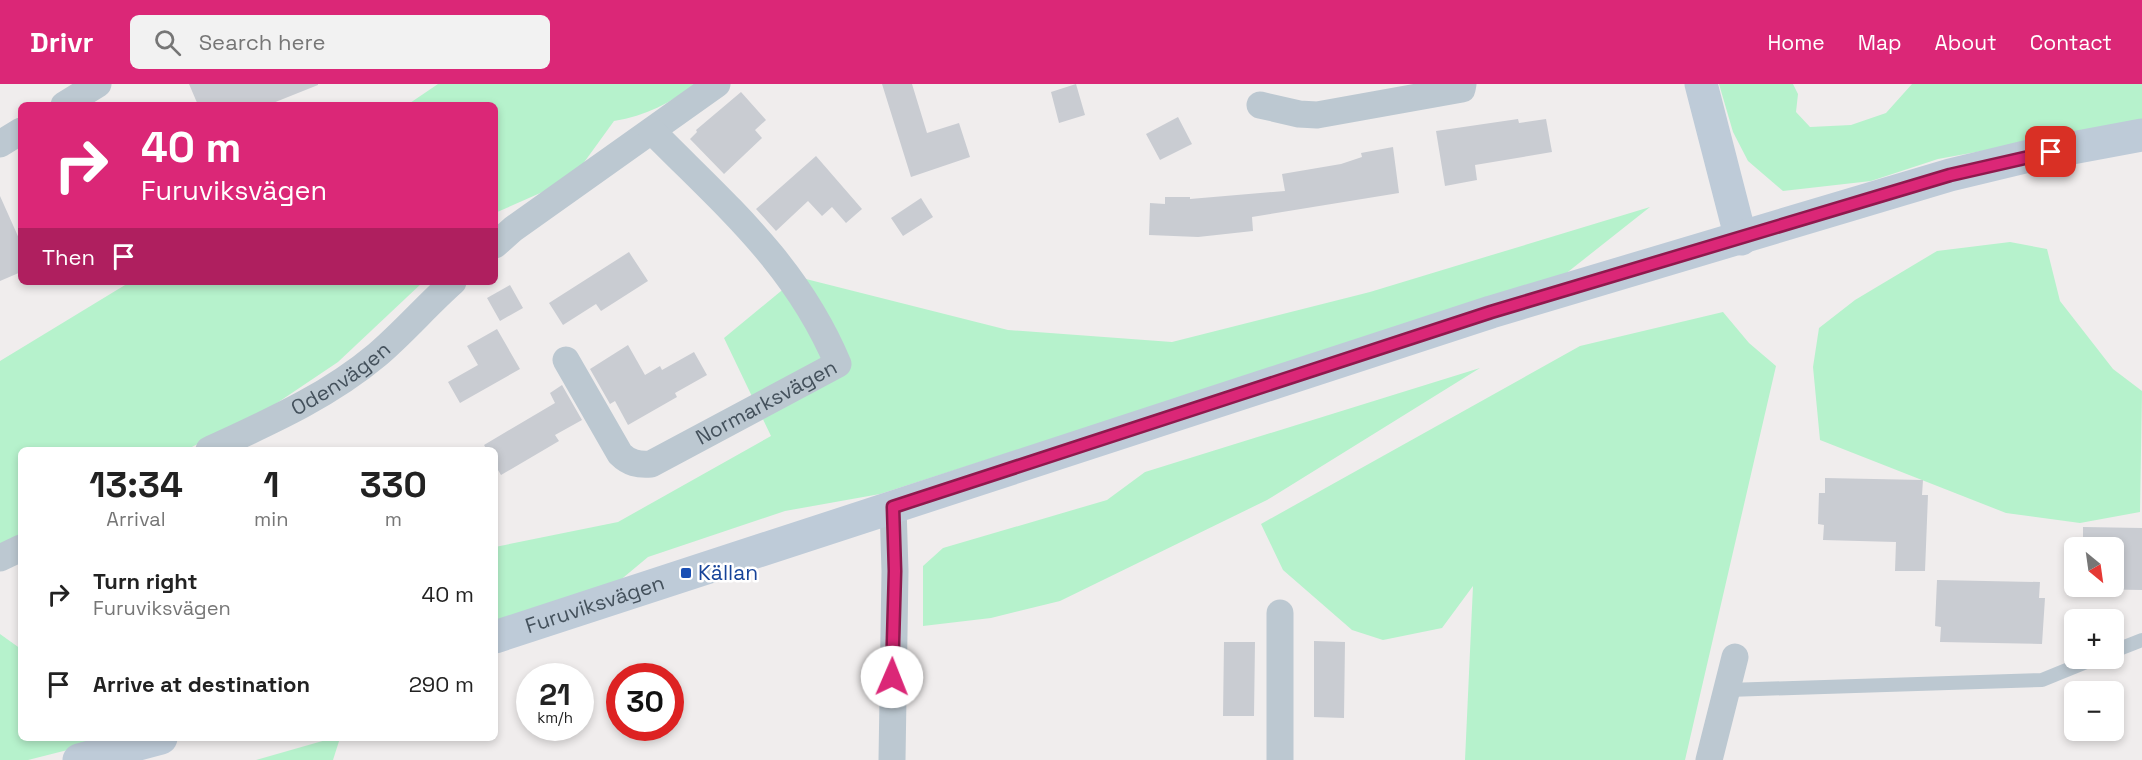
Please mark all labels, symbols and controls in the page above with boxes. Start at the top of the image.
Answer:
search box [130,15,550,69]
text: Drivr [30,24,94,60]
icon: search [151,26,184,59]
text: Search here [199,28,325,56]
text: Home [1767,29,1825,56]
text: Map [1858,29,1902,56]
text: About [1935,29,1997,56]
text: Contact [2030,29,2112,56]
text: 40 m [141,121,241,174]
icon: right [42,126,120,204]
pin [2025,126,2076,177]
icon: arrive [2034,135,2067,168]
text: Furuviksvägen [141,173,327,208]
icon: arrive [107,240,140,273]
text: Then [42,243,95,271]
street label: Odenvägen [286,336,396,421]
street label: Normarksvägen [691,353,841,451]
text: 13:34 [89,462,183,508]
text: 1 [263,462,279,508]
text: 330 [360,462,427,508]
text: Arrival [106,506,166,532]
text: min [254,506,288,532]
text: m [385,506,402,532]
north arrow [2064,537,2124,597]
map controls [2064,537,2124,741]
place label: Källan [698,559,758,586]
marker: Källan [679,566,693,580]
text: Turn right [93,567,198,595]
street label: Furuviksvägen [522,569,668,639]
icon: right [42,578,75,611]
text: 40 m [422,580,474,608]
text: Furuviksvägen [93,595,231,621]
button: + [2064,609,2124,669]
position arrow [860,645,924,709]
speed limit sign: 30 [606,663,684,741]
icon: arrive [42,668,75,701]
text: Arrive at destination [93,670,310,698]
text: 290 m [409,670,474,698]
text: 21 [539,675,571,714]
button: − [2064,681,2124,741]
text: km/h [537,708,573,727]

